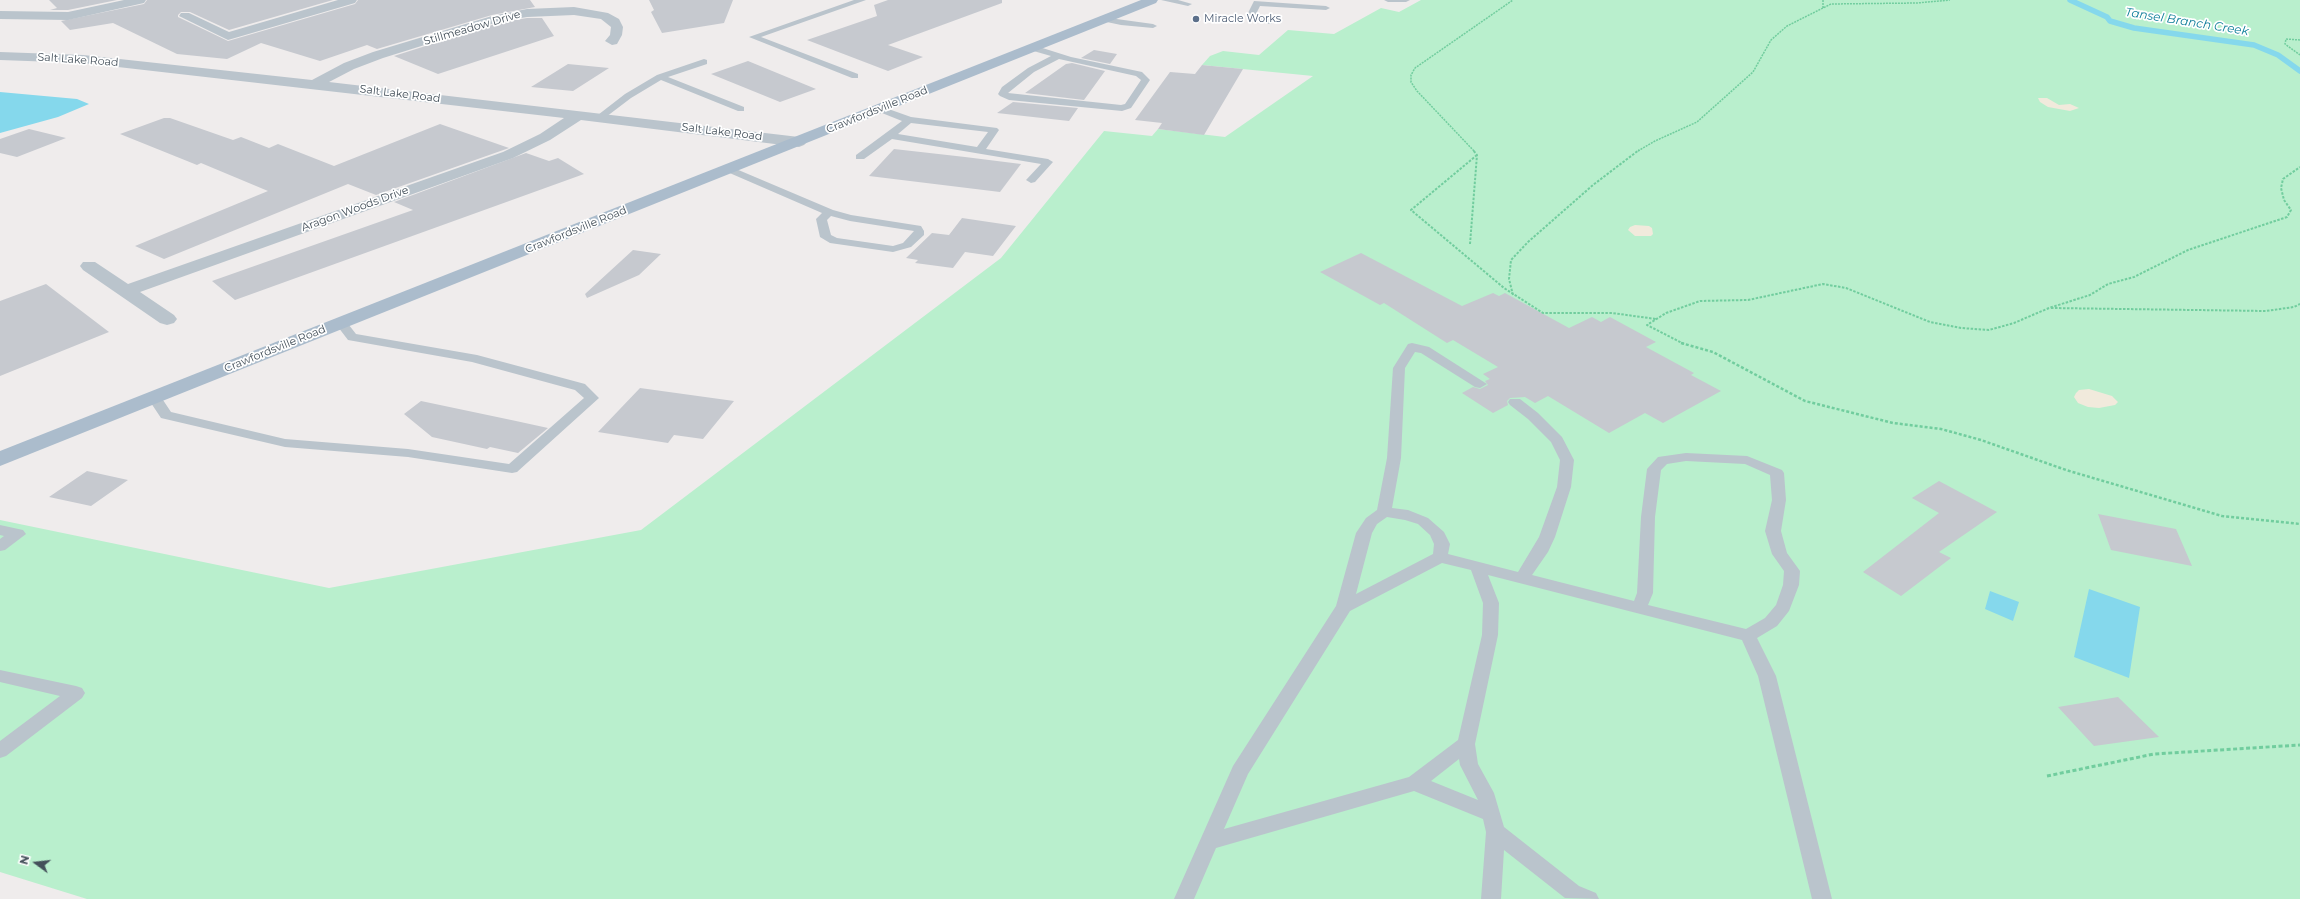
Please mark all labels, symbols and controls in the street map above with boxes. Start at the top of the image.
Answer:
water label: Tansel Branch Creek [2124,5,2250,39]
street label: Stillmeadow Drive [422,8,522,48]
place label: Miracle Works [1204,12,1281,26]
marker: Miracle Works [1191,14,1201,24]
street label: Salt Lake Road [37,51,119,69]
street label: Salt Lake Road [359,83,441,105]
street label: Crawfordsville Road [824,84,930,136]
street label: Salt Lake Road [681,121,763,143]
street label: Aragon Woods Drive [300,183,410,235]
street label: Crawfordsville Road [523,204,629,256]
street label: Crawfordsville Road [222,323,328,375]
north arrow [16,843,56,883]
text: N [16,854,32,866]

